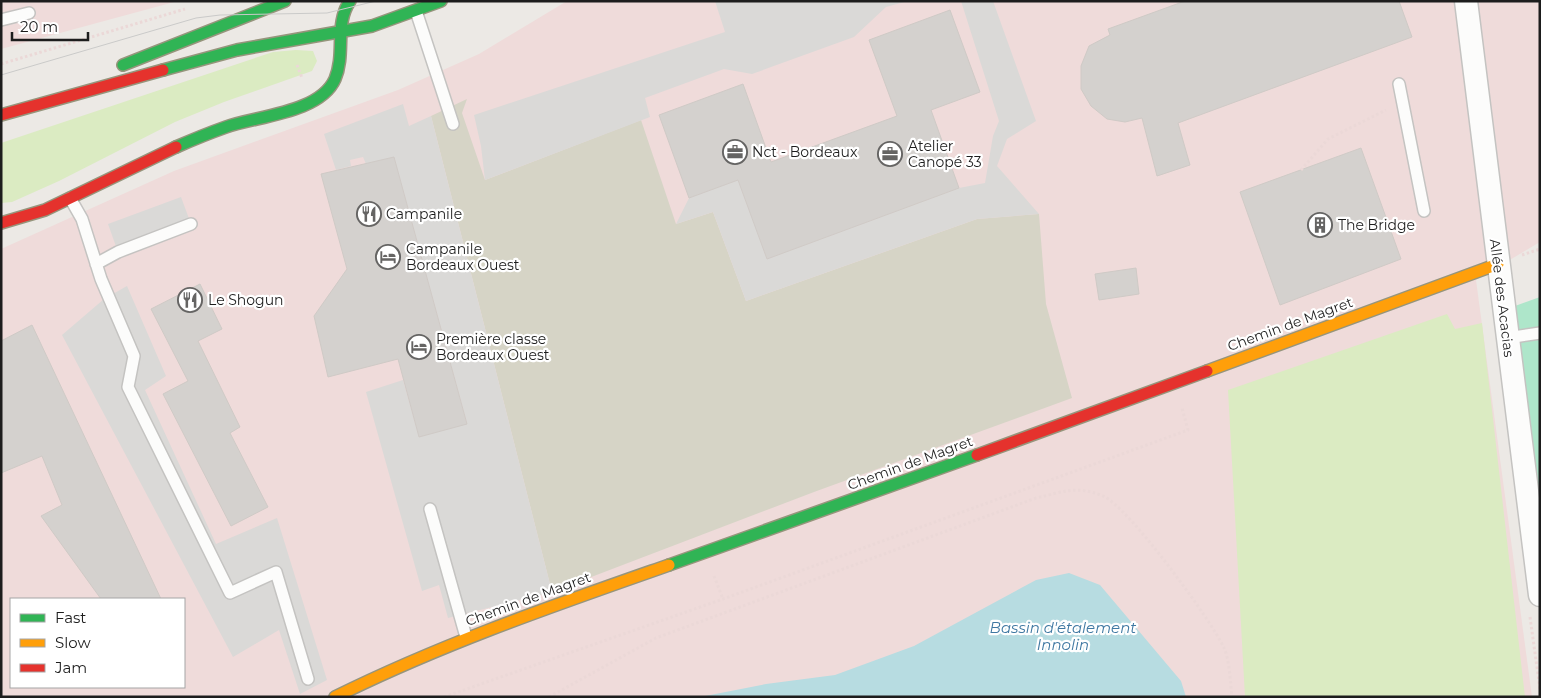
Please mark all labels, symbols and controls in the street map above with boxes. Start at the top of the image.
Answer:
scale bar [12,10,89,42]
text: 20 m [20,17,58,36]
place label: Atelier Canopé 33 [908,137,982,171]
office icon: Nct - Bordeaux [722,139,748,165]
office icon: Atelier Canopé 33 [877,141,903,167]
place label: Nct - Bordeaux [752,143,858,161]
restaurant icon: Campanile [356,201,382,227]
place label: Campanile [386,205,462,223]
building icon: The Bridge [1307,212,1333,238]
place label: The Bridge [1338,216,1415,234]
street label: Allée des Acacias [1486,238,1518,358]
place label: Campanile Bordeaux Ouest [406,240,520,274]
hotel icon: Campanile Bordeaux Ouest [375,244,401,270]
restaurant icon: Le Shogun [177,287,203,313]
place label: Le Shogun [208,291,284,309]
street label: Chemin de Magret [1225,293,1355,355]
place label: Première classe Bordeaux Ouest [436,330,550,364]
hotel icon: Première classe Bordeaux Ouest [406,334,432,360]
street label: Chemin de Magret [845,432,975,494]
street label: Chemin de Magret [463,568,593,630]
legend [10,598,185,688]
text: Fast [55,608,86,627]
water label: Bassin d'étalement Innolin [990,618,1136,654]
text: Slow [55,633,91,652]
text: Jam [54,658,87,677]

